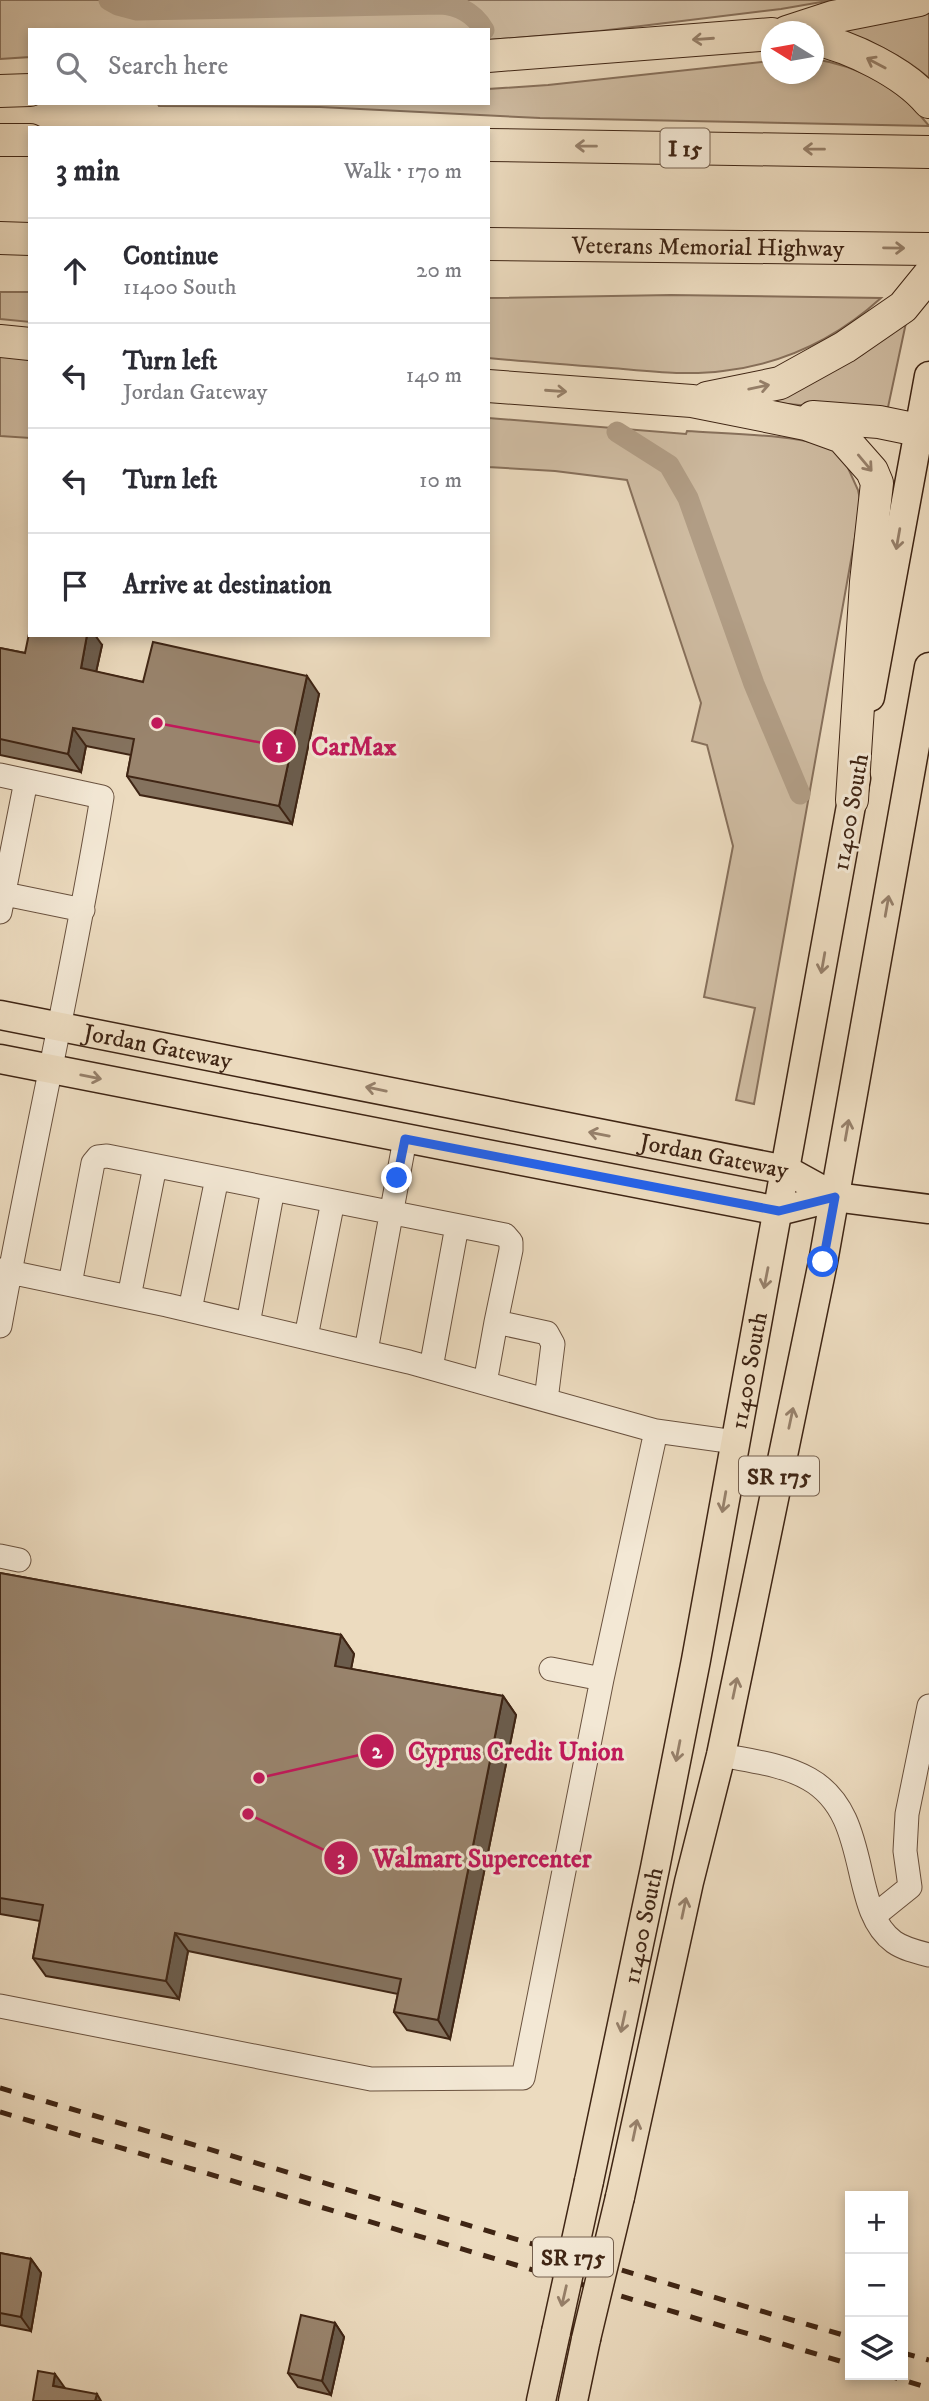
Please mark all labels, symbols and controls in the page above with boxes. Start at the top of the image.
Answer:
north arrow [761,21,824,84]
search box [28,28,490,105]
one-way arrow [693,33,715,46]
icon: search [52,48,90,86]
text: Search here [108,50,228,83]
one-way arrow [866,56,886,70]
road number: I 15 [660,128,710,168]
one-way arrow [575,140,598,153]
one-way arrow [803,142,826,156]
text: 3 min [56,153,120,190]
text: Walk · 170 m [344,157,462,186]
street label: Veterans Memorial Highway [571,231,845,264]
text: Continue [123,240,218,273]
one-way arrow [882,242,905,255]
icon: ahead [56,252,94,290]
text: 20 m [416,256,462,285]
text: 11400 South [123,273,237,302]
text: Turn left [123,345,217,378]
icon: left [56,357,94,395]
text: 140 m [406,361,462,390]
text: Jordan Gateway [123,378,267,407]
one-way arrow [747,380,770,394]
one-way arrow [545,385,567,398]
one-way arrow [857,454,872,472]
icon: left [56,462,94,500]
text: Turn left [123,464,217,497]
text: 10 m [419,466,462,495]
one-way arrow [891,527,904,550]
icon: arrive [56,567,94,605]
text: Arrive at destination [123,569,332,602]
callout: CarMax [262,722,410,769]
text: CarMax [311,731,397,764]
text: 1 [275,734,283,760]
street label: 11400 South [826,751,876,873]
one-way arrow [880,895,894,918]
one-way arrow [816,951,829,974]
street label: Jordan Gateway [79,1017,235,1077]
one-way arrow [79,1070,102,1084]
one-way arrow [365,1082,388,1096]
one-way arrow [841,1119,854,1142]
one-way arrow [588,1126,611,1140]
street label: Jordan Gateway [635,1127,792,1186]
route end [381,1162,412,1193]
route start [807,1246,838,1277]
one-way arrow [759,1266,772,1289]
street label: 11400 South [724,1309,775,1432]
one-way arrow [784,1407,798,1430]
road number: SR 175 [739,1456,819,1496]
one-way arrow [717,1490,730,1513]
one-way arrow [728,1677,742,1700]
callout: Cyprus Credit Union [359,1727,638,1774]
text: Cyprus Credit Union [408,1736,624,1769]
text: 2 [372,1739,383,1765]
one-way arrow [671,1739,684,1762]
callout: Walmart Supercenter [324,1834,606,1881]
text: Walmart Supercenter [371,1843,592,1876]
text: 3 [337,1846,345,1872]
street label: 11400 South [617,1864,671,1987]
one-way arrow [677,1897,691,1920]
one-way arrow [615,2010,629,2033]
one-way arrow [628,2119,642,2142]
map controls [845,2191,908,2380]
button: + [845,2191,908,2254]
road number: SR 175 [533,2238,613,2276]
button: − [845,2254,908,2317]
one-way arrow [557,2284,570,2307]
button: layers [845,2317,908,2380]

